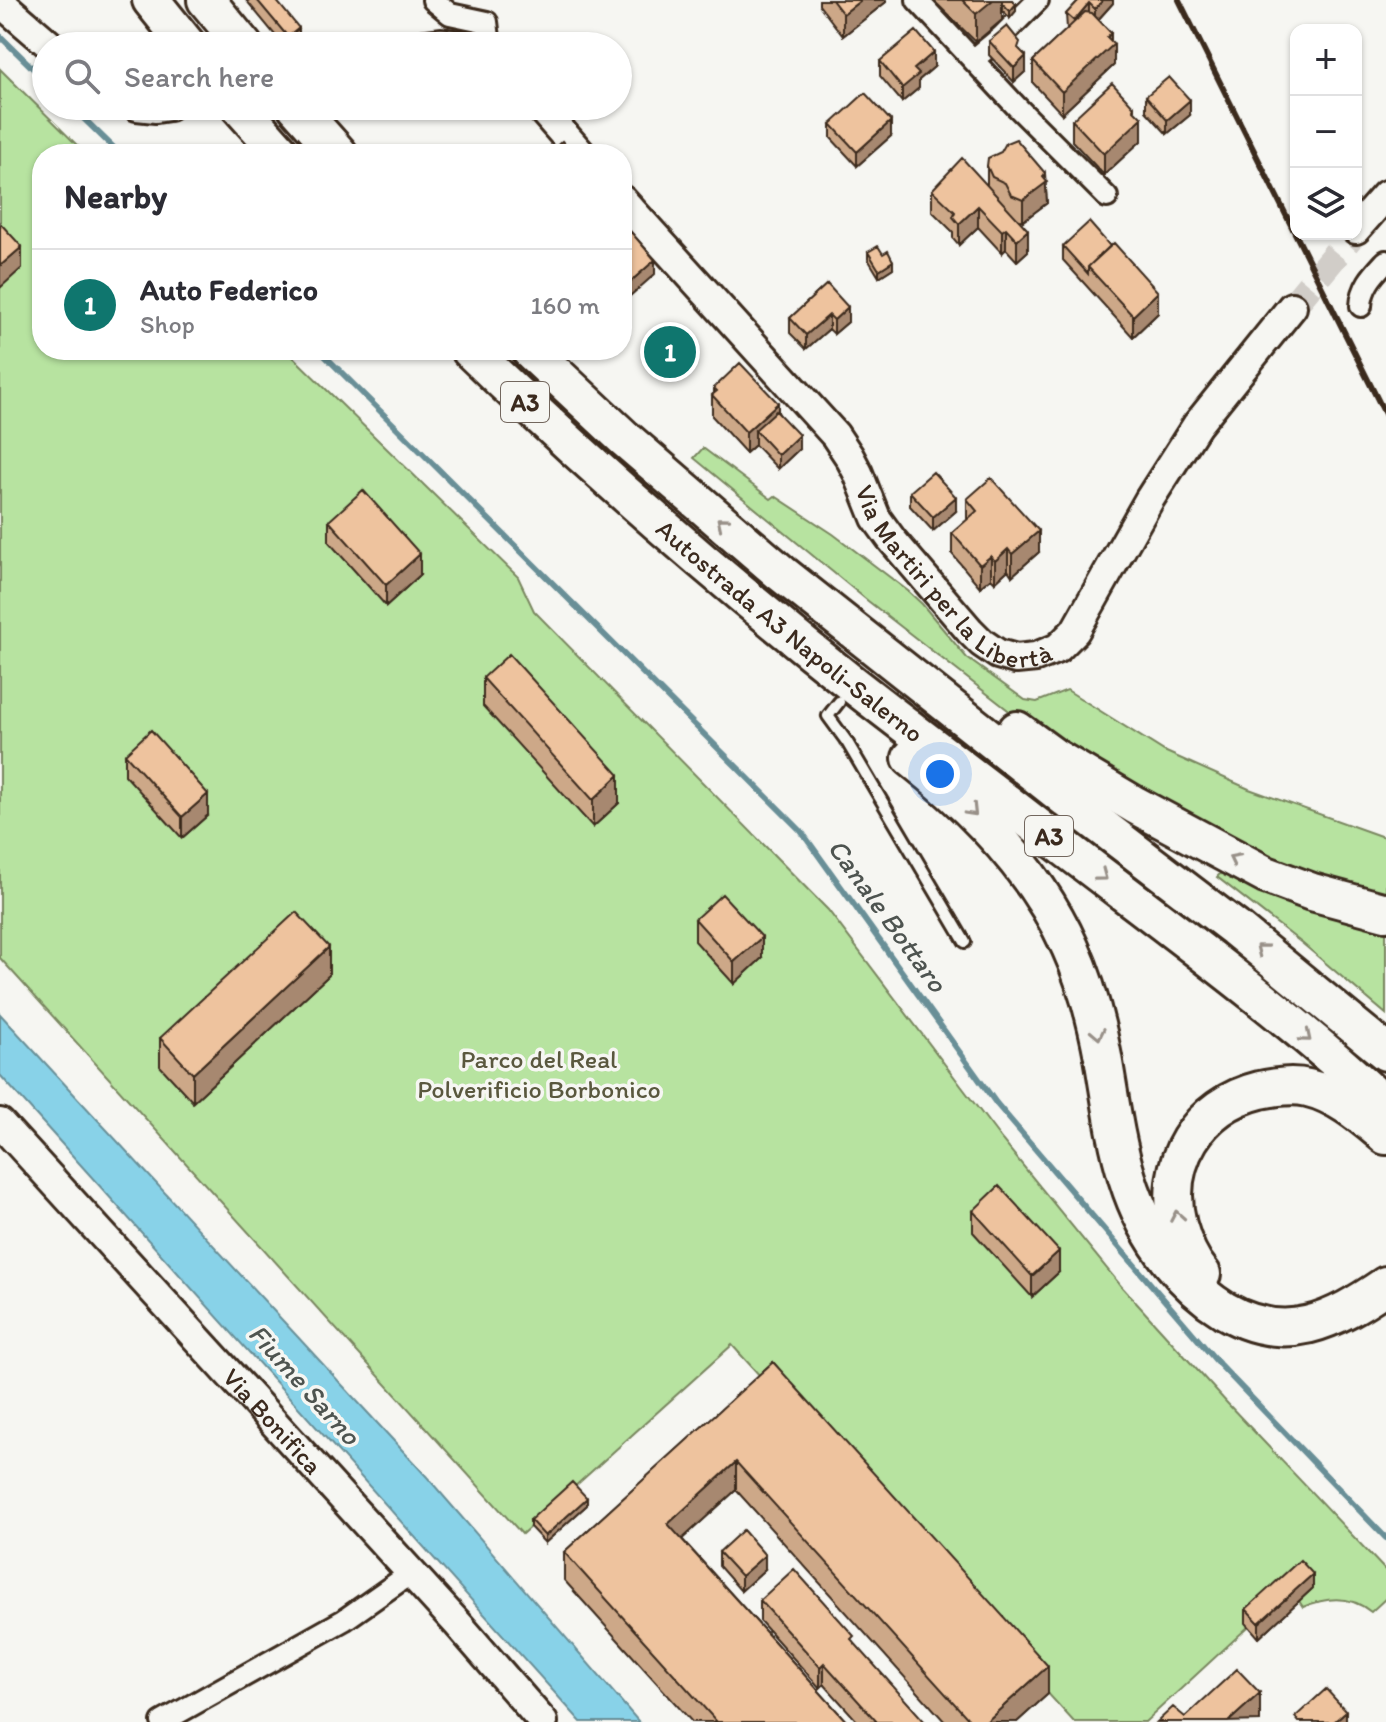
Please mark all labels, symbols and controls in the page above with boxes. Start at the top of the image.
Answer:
map controls [1290,24,1362,240]
button: + [1290,24,1362,96]
search box [32,32,632,120]
icon: search [60,54,104,98]
text: Search here [124,58,274,95]
button: − [1290,96,1362,168]
button: layers [1290,168,1362,240]
text: Nearby [64,176,167,217]
text: Auto Federico [140,271,318,308]
text: 1 [84,289,96,321]
text: 160 m [530,289,600,321]
text: Shop [140,308,195,340]
pin: 1 [644,322,696,382]
road number: A3 [501,382,549,422]
street label: Via Martiri per la Libertà [848,480,1057,675]
street label: Autostrada A3 Napoli-Salerno [650,513,930,749]
one-way arrow [717,517,731,532]
your location [920,754,960,794]
one-way arrow [963,802,977,816]
road number: A3 [1025,816,1073,856]
water label: Canale Bottaro [821,832,956,999]
one-way arrow [1227,853,1242,868]
one-way arrow [1093,867,1107,881]
one-way arrow [1255,945,1270,959]
one-way arrow [1089,1026,1106,1040]
one-way arrow [1297,1027,1311,1042]
park label: Parco del Real Polverificio Borbonico [417,1043,661,1105]
one-way arrow [1169,1210,1186,1223]
water label: Fiume Sarno [242,1316,369,1452]
street label: Via Bonifica [216,1361,329,1481]

